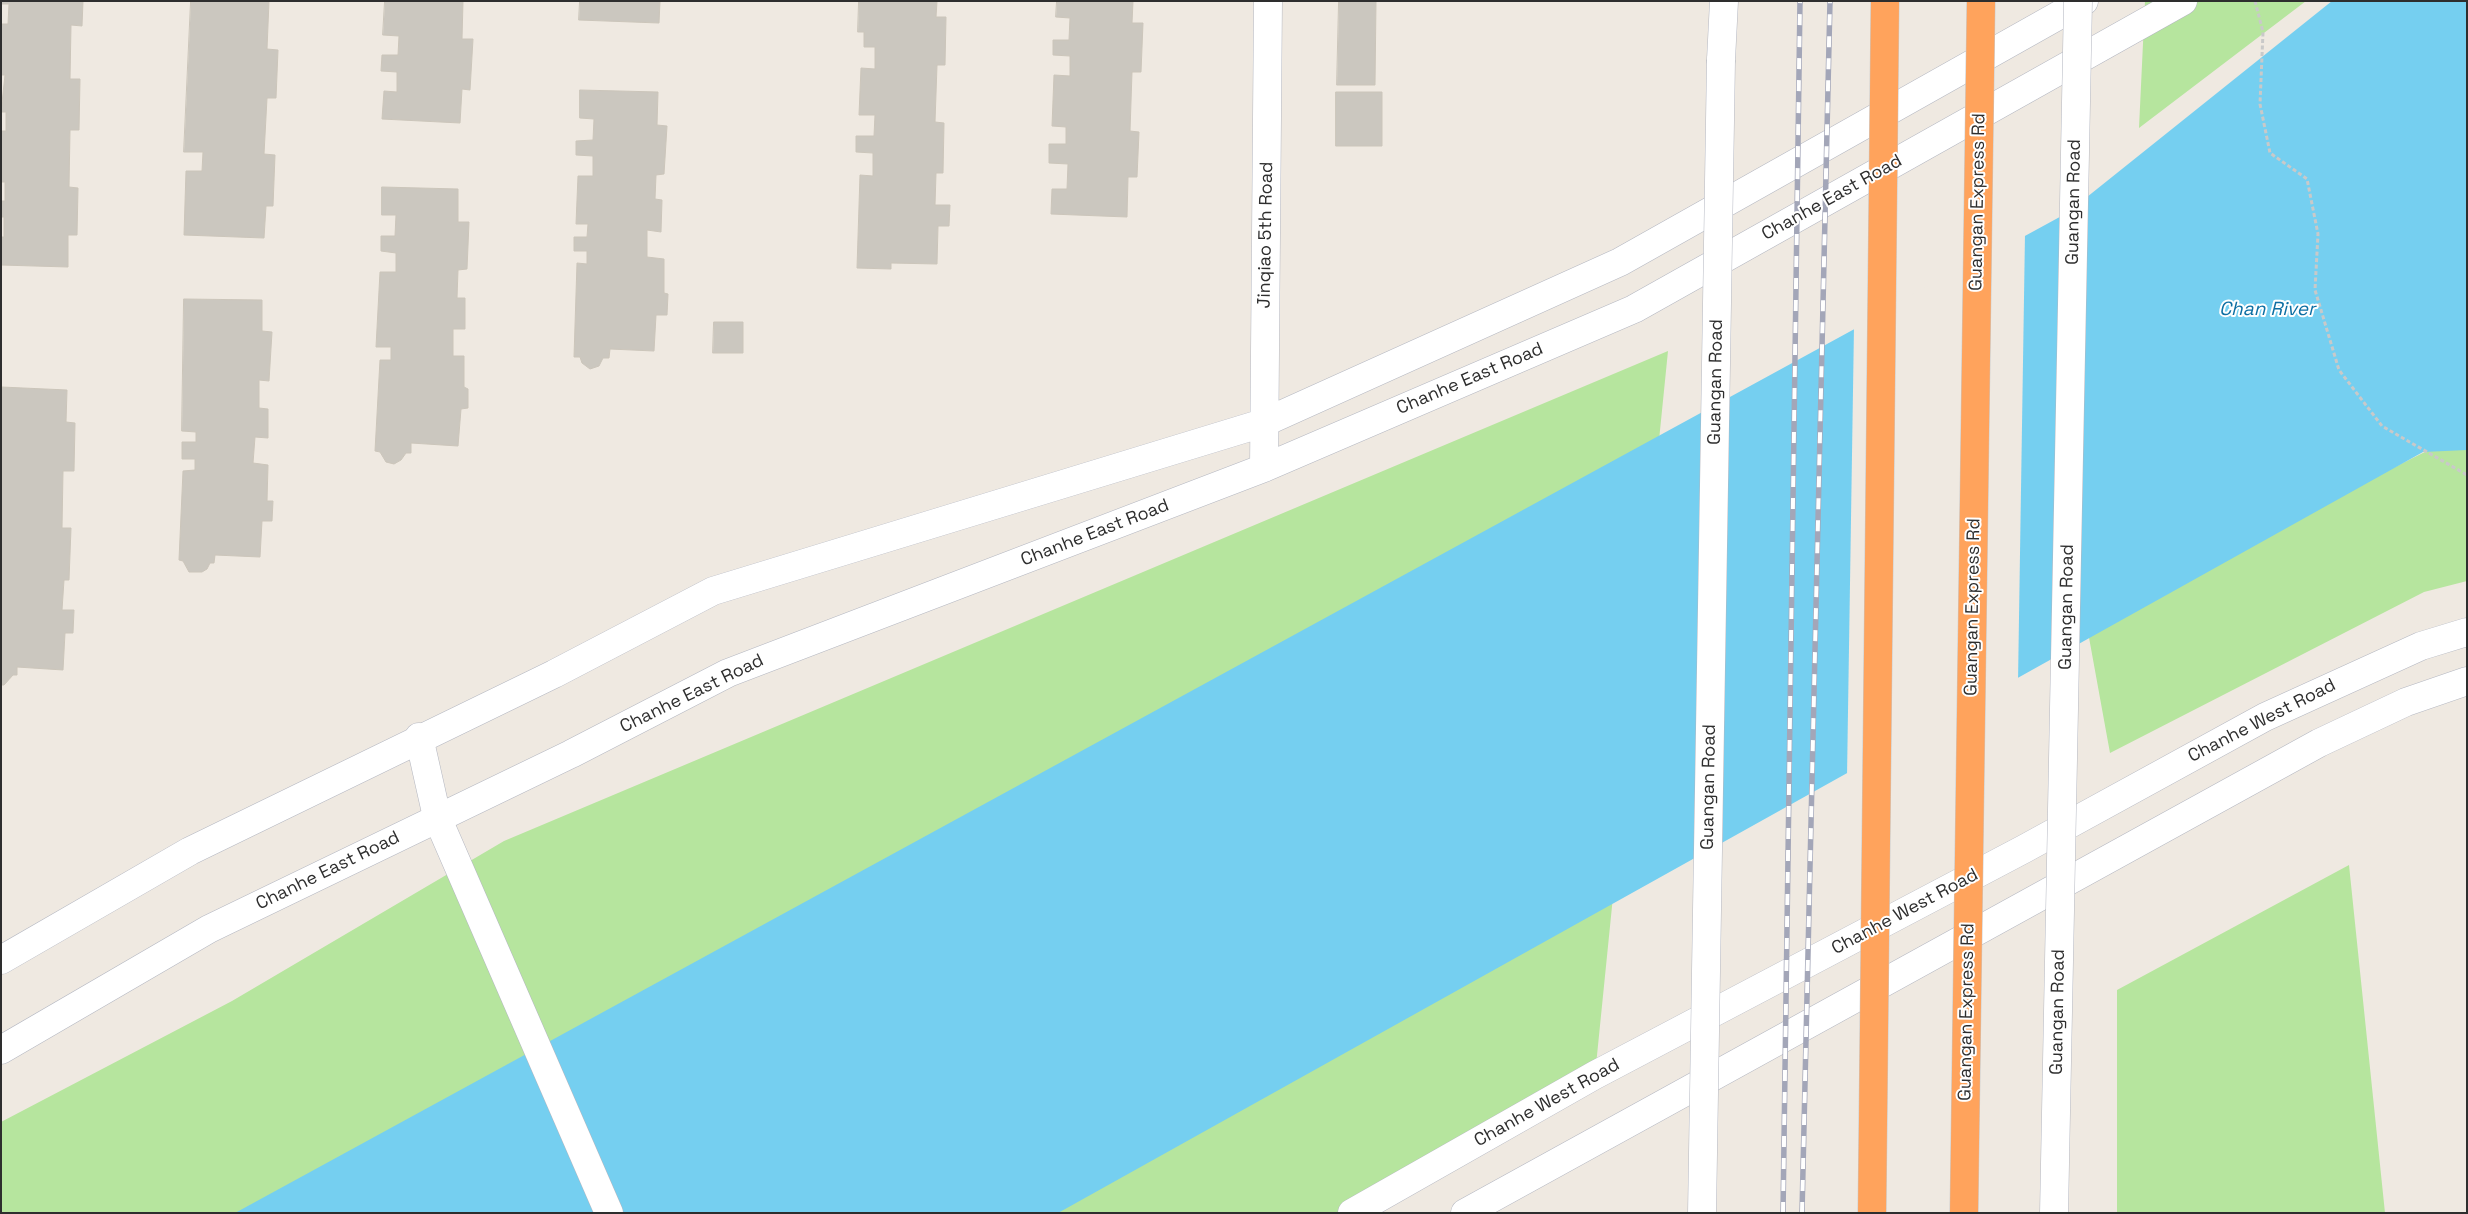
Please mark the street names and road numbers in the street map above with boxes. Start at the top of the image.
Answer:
street label: Guangan Express Rd [1966,113,1990,291]
street label: Guangan Road [2062,139,2086,265]
street label: Chanhe East Road [1758,150,1906,246]
street label: Jinqiao 5th Road [1254,161,1278,309]
street label: Guangan Road [1704,319,1728,445]
street label: Chanhe East Road [1393,338,1547,420]
street label: Chanhe East Road [1018,495,1172,571]
street label: Guangan Express Rd [1961,518,1985,696]
street label: Guangan Road [2055,544,2079,670]
street label: Chanhe East Road [617,650,767,738]
street label: Chanhe West Road [2185,674,2339,768]
street label: Guangan Road [1697,724,1721,850]
street label: Chanhe East Road [253,827,403,915]
street label: Chanhe West Road [1828,864,1982,960]
street label: Guangan Express Rd [1955,923,1979,1101]
street label: Guangan Road [2046,949,2070,1075]
street label: Chanhe West Road [1471,1054,1623,1152]

